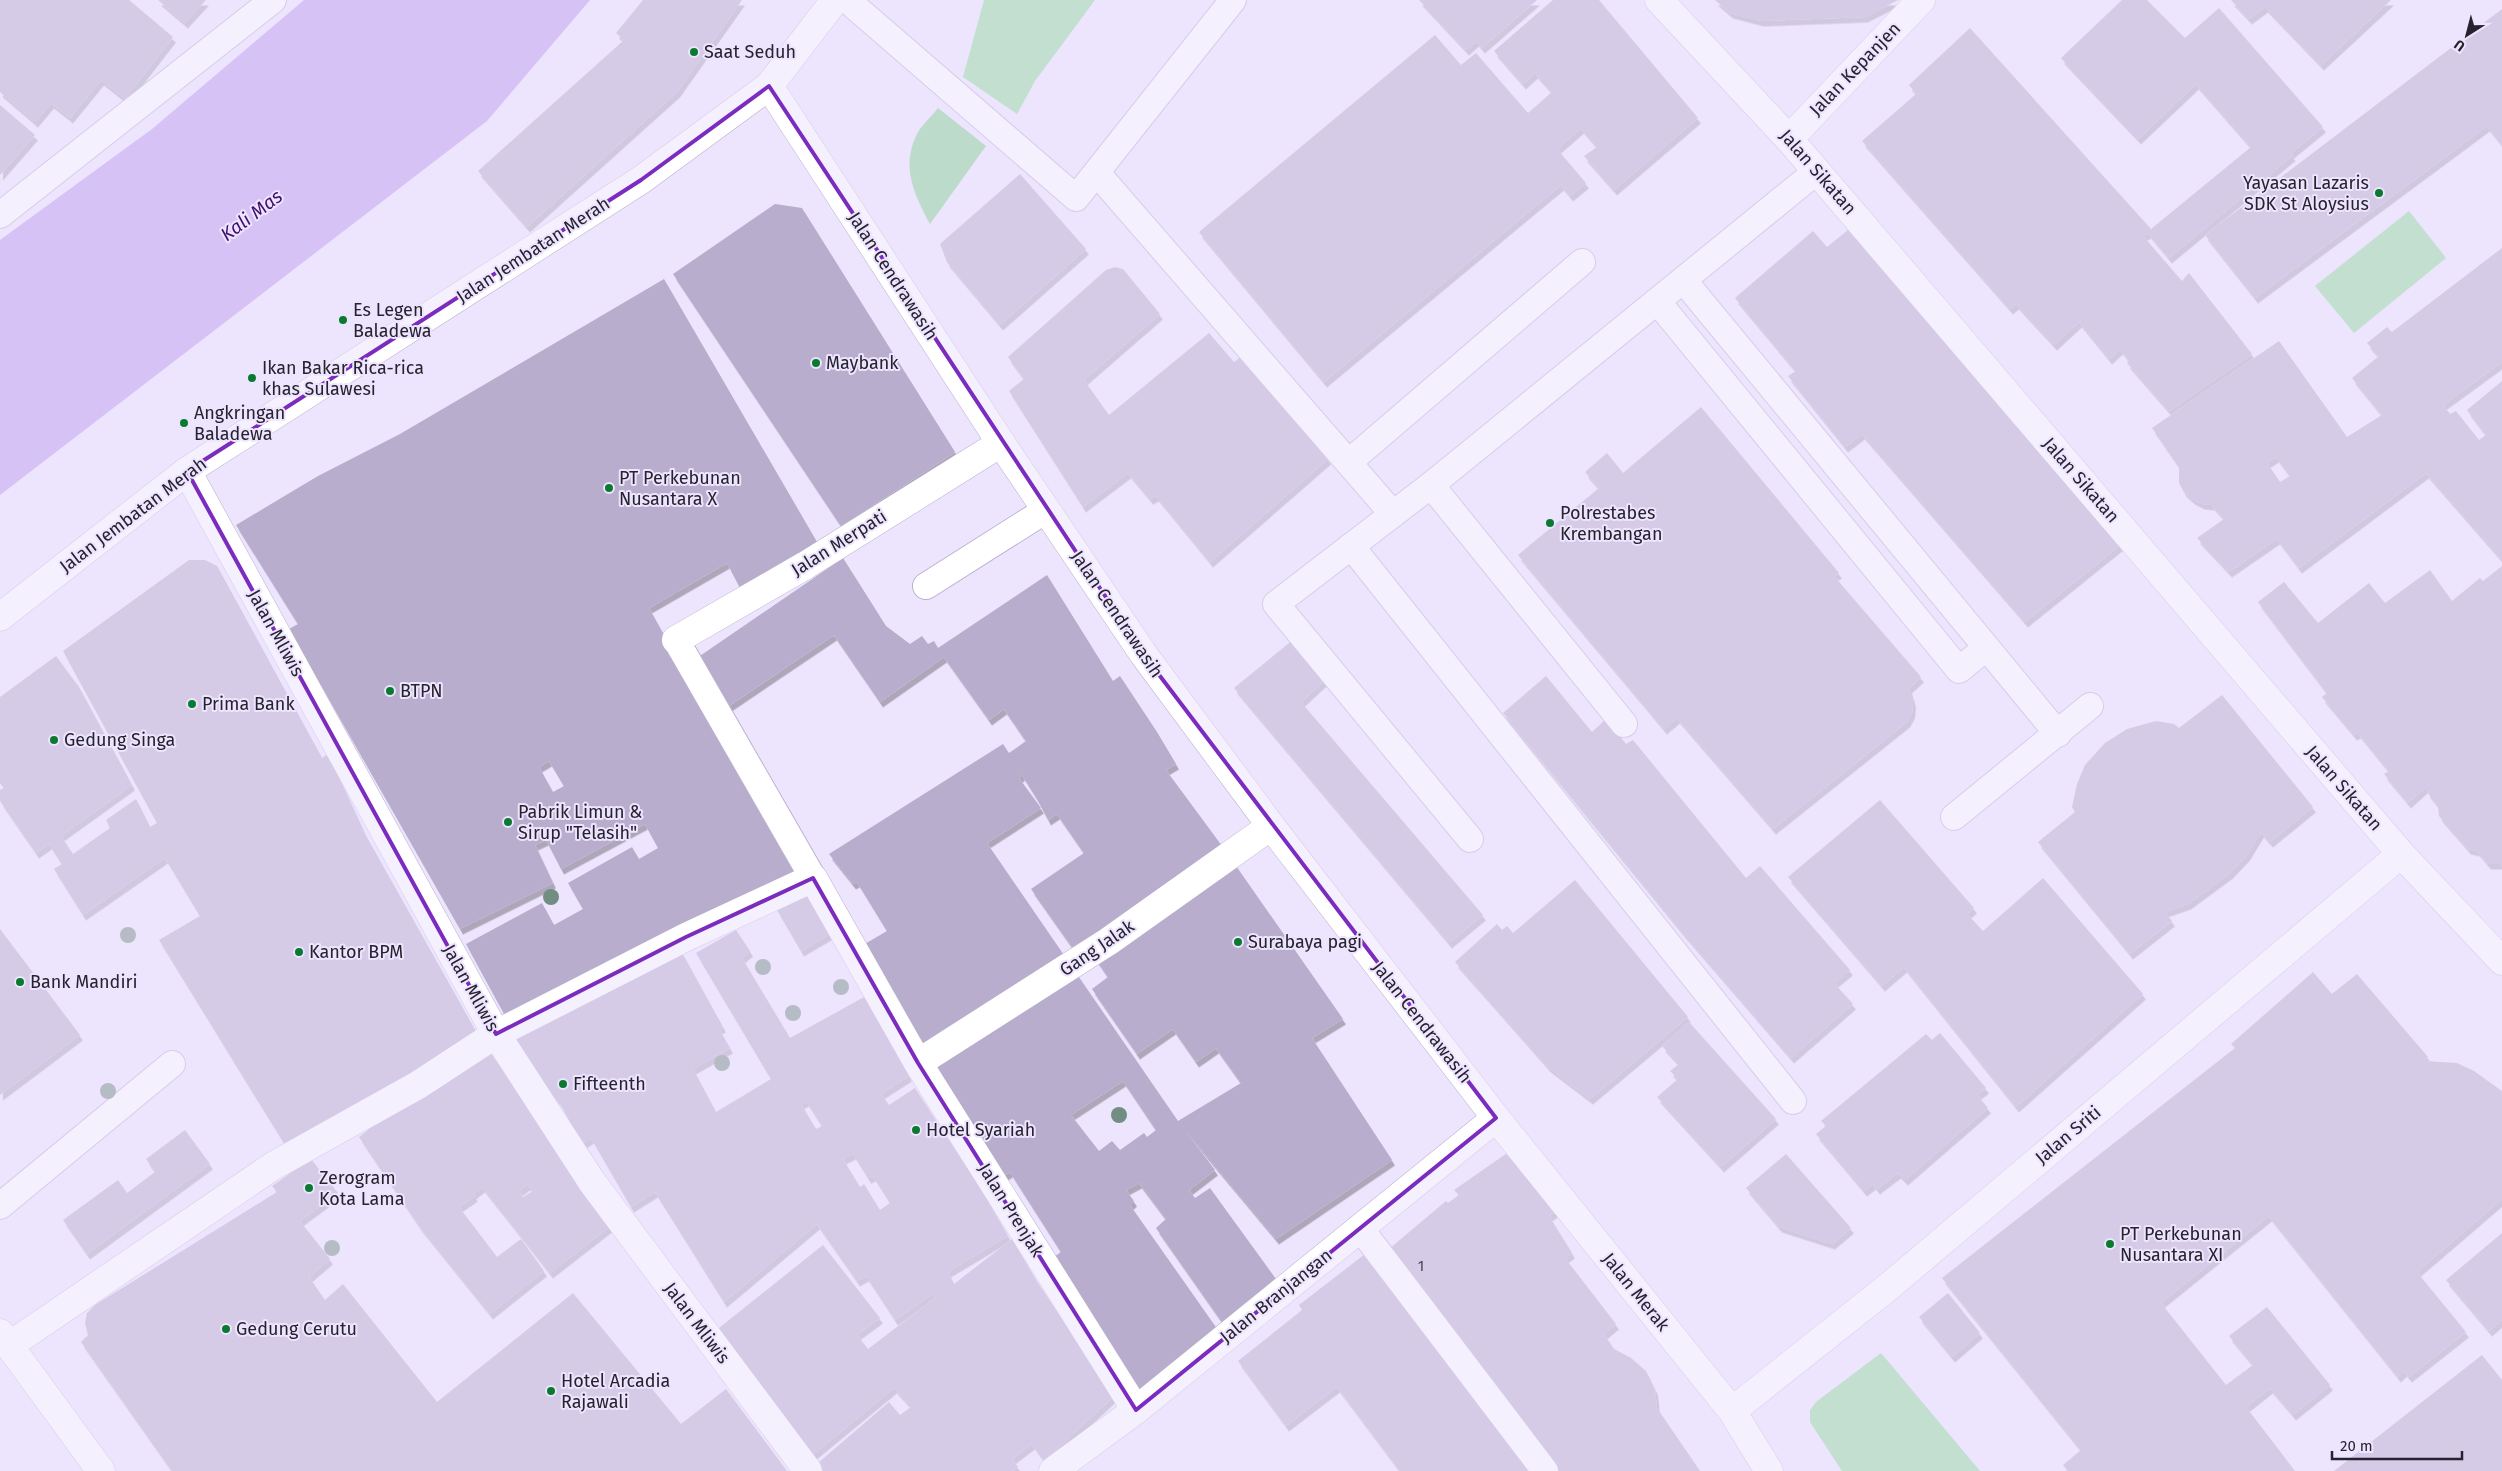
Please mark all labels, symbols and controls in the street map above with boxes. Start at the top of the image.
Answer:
north arrow [2442,10,2492,60]
street label: Jalan Kepanjen [1805,18,1905,120]
text: U [2451,36,2468,55]
place label: Saat Seduh [704,41,796,63]
marker: Saat Seduh [688,46,700,58]
street label: Jalan Sikatan [1775,125,1861,219]
place label: Yayasan Lazaris SDK St Aloysius [2243,172,2369,215]
water label: Kali Mas [216,185,287,246]
marker: Yayasan Lazaris SDK St Aloysius [2373,187,2385,199]
street label: Jalan Jembatan Merah [452,192,614,308]
street label: Jalan Cendrawasih [843,208,943,344]
place label: Es Legen Baladewa [353,299,432,342]
marker: Es Legen Baladewa [337,314,349,326]
place label: Maybank [826,352,899,374]
place label: Ikan Bakar Rica-rica khas Sulawesi [262,357,424,400]
marker: Maybank [810,357,822,369]
marker: Ikan Bakar Rica-rica khas Sulawesi [246,372,258,384]
place label: Angkringan Baladewa [194,402,285,445]
marker: Angkringan Baladewa [178,417,190,429]
street label: Jalan Sikatan [2038,433,2124,527]
street label: Jalan Jembatan Merah [55,453,211,577]
place label: PT Perkebunan Nusantara X [619,467,741,510]
marker: PT Perkebunan Nusantara X [603,482,615,494]
place label: Polrestabes Krembangan [1560,502,1662,545]
street label: Jalan Merpati [787,505,891,581]
marker: Polrestabes Krembangan [1544,517,1556,529]
street label: Jalan Cendrawasih [1066,546,1168,682]
street label: Jalan Mliwis [243,586,309,680]
place label: BTPN [400,680,443,702]
marker: BTPN [384,685,396,697]
place label: Prima Bank [202,693,295,715]
marker: Prima Bank [186,698,198,710]
place label: Gedung Singa [64,729,175,751]
marker: Gedung Singa [48,734,60,746]
street label: Jalan Sikatan [2301,741,2387,835]
place label: Pabrik Limun & Sirup "Telasih" [518,801,642,844]
marker: Pabrik Limun & Sirup "Telasih" [502,816,514,828]
street label: Gang Jalak [1056,915,1139,981]
place label: Surabaya pagi [1248,931,1362,953]
marker: Surabaya pagi [1232,936,1244,948]
place label: Kantor BPM [309,941,403,963]
street label: Jalan Mliwis [438,941,504,1035]
marker: Kantor BPM [293,946,305,958]
street label: Jalan Cendrawasih [1368,957,1476,1087]
place label: Bank Mandiri [30,971,137,993]
marker: Bank Mandiri [14,976,26,988]
place label: Fifteenth [573,1073,646,1095]
marker: Fifteenth [557,1078,569,1090]
street label: Jalan Sriti [2031,1101,2105,1169]
place label: Hotel Syariah [926,1119,1035,1141]
marker: Hotel Syariah [910,1124,922,1136]
street label: Jalan Prenjak [974,1159,1049,1262]
place label: Zerogram Kota Lama [319,1167,405,1210]
marker: Zerogram Kota Lama [303,1182,315,1194]
place label: PT Perkebunan Nusantara XI [2120,1223,2242,1266]
marker: PT Perkebunan Nusantara XI [2104,1238,2116,1250]
street label: Jalan Branjangan [1216,1244,1336,1348]
street label: Jalan Merak [1598,1248,1675,1336]
house number: 1 [1418,1257,1424,1275]
street label: Jalan Mliwis [659,1278,735,1368]
place label: Gedung Cerutu [236,1318,357,1340]
marker: Gedung Cerutu [220,1323,232,1335]
place label: Hotel Arcadia Rajawali [561,1370,670,1413]
marker: Hotel Arcadia Rajawali [545,1385,557,1397]
scale bar [2332,1428,2462,1460]
text: 20 m [2340,1437,2373,1455]

